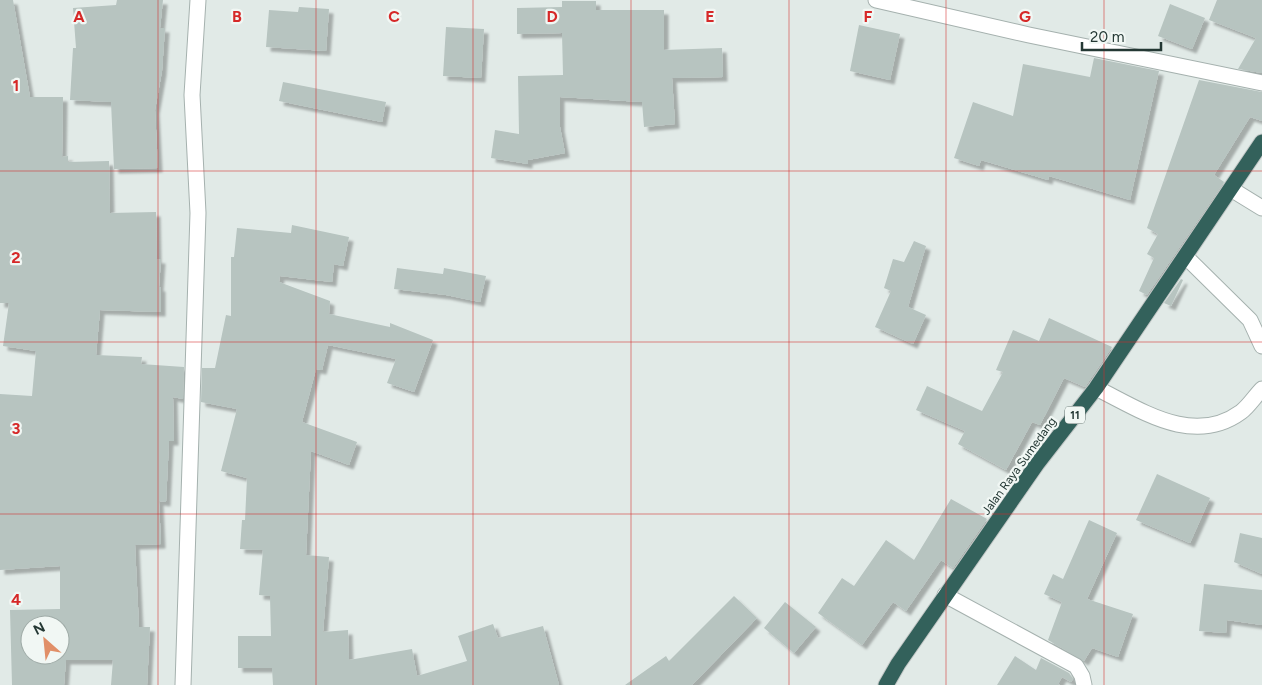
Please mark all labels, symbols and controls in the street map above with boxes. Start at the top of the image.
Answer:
text: A [73,7,85,26]
text: B [232,7,242,26]
text: C [388,7,400,26]
text: D [546,7,558,26]
text: E [705,7,715,26]
text: F [864,7,873,26]
text: G [1019,7,1031,26]
scale bar [1082,20,1161,52]
text: 20 m [1090,28,1124,46]
text: 1 [13,76,19,95]
text: 2 [11,248,21,267]
road number: 11 [1065,406,1085,424]
street label: Jalan Raya Sumedang [979,414,1059,518]
text: 3 [12,419,21,438]
text: 4 [11,590,21,609]
north arrow [20,615,70,665]
text: N [31,619,48,639]

